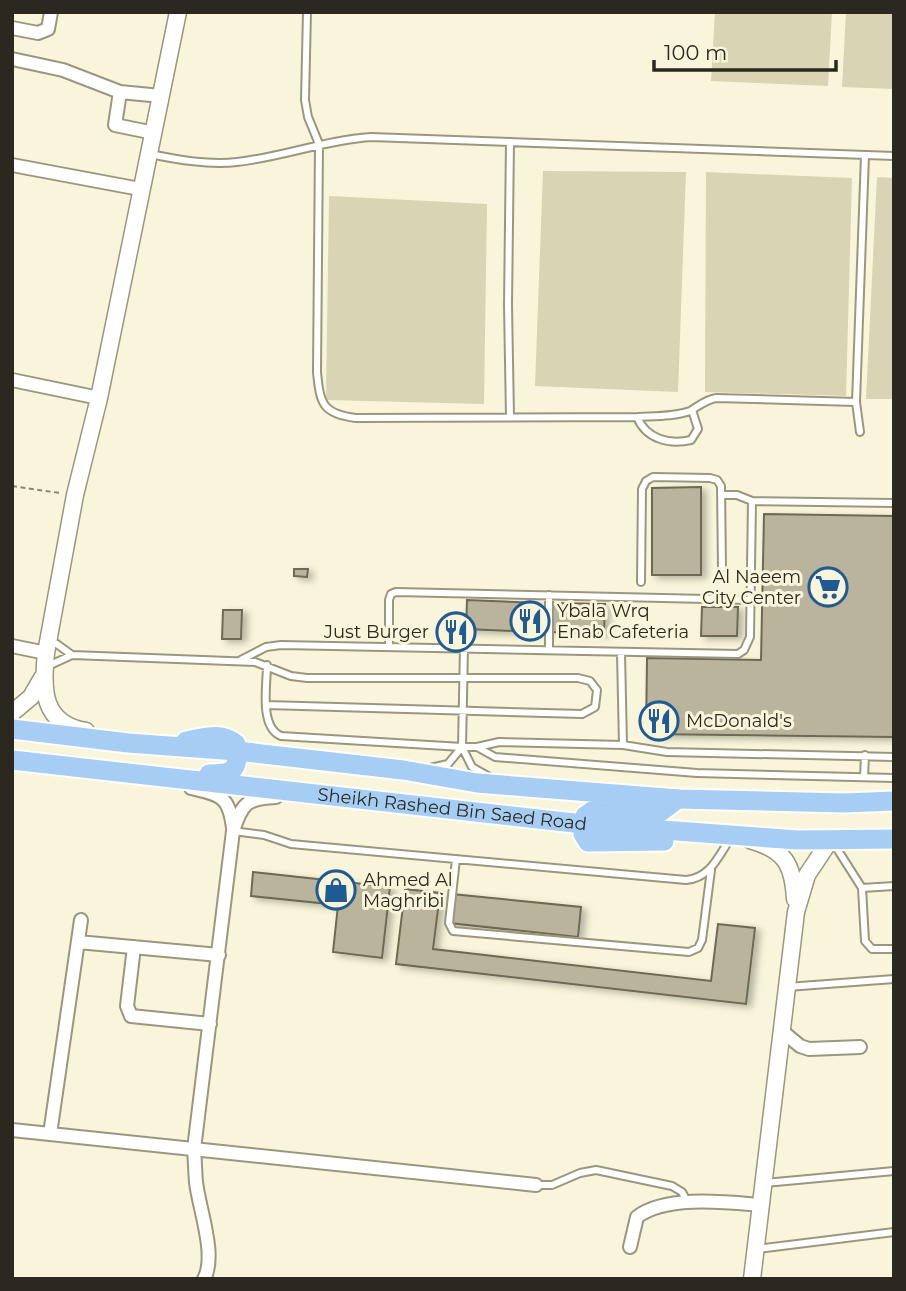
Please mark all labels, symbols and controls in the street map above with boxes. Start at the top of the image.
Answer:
scale bar [654,28,836,72]
text: 100 m [664,40,727,65]
place label: Al Naeem City Center [702,566,801,609]
supermarket icon: Al Naeem City Center [807,566,849,608]
restaurant icon: Ybala Wrq Enab Cafeteria [509,600,551,642]
place label: Ybala Wrq Enab Cafeteria [557,600,689,643]
restaurant icon: Just Burger [435,611,477,653]
place label: Just Burger [323,621,429,643]
restaurant icon: McDonald's [638,700,680,742]
place label: McDonald's [686,710,792,732]
street label: Sheikh Rashed Bin Saed Road [316,783,588,835]
shop icon: Ahmed Al Maghribi [315,869,357,911]
place label: Ahmed Al Maghribi [363,869,453,912]

